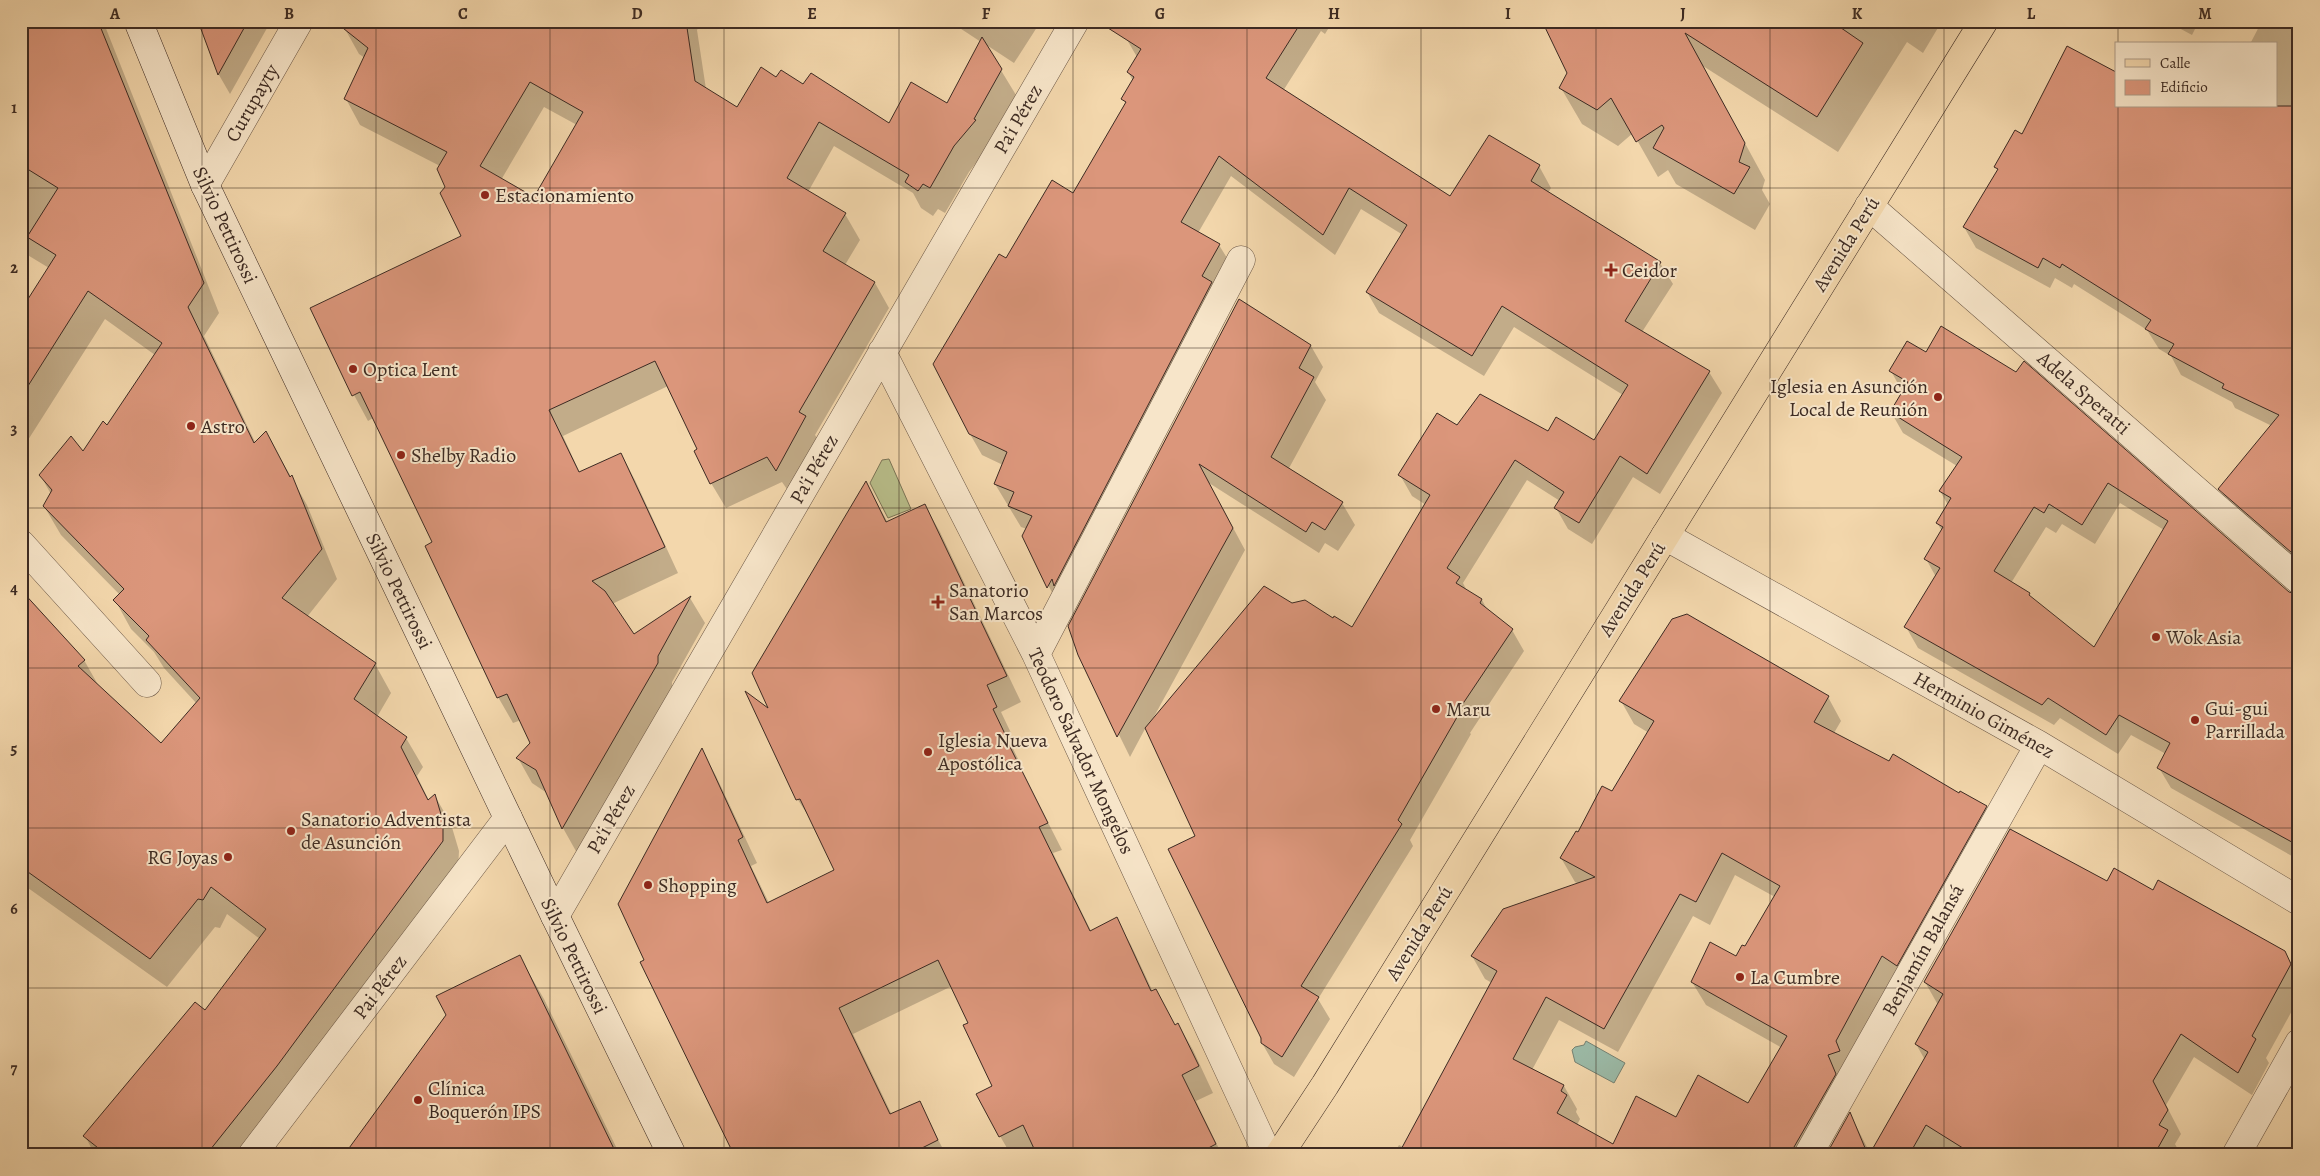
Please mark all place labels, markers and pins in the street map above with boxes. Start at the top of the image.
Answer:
place label: Estacionamiento [495,182,634,209]
marker: Estacionamiento [479,189,491,201]
place label: Ceidor [1622,257,1677,284]
marker: Ceidor [1604,263,1618,277]
place label: Optica Lent [363,356,458,383]
marker: Optica Lent [347,363,359,375]
place label: Iglesia en Asunción Local de Reunión [1770,373,1928,423]
marker: Iglesia en Asunción Local de Reunión [1932,391,1944,403]
place label: Astro [200,413,245,440]
marker: Astro [185,420,197,432]
place label: Shelby Radio [411,442,516,469]
marker: Shelby Radio [395,449,407,461]
place label: Sanatorio San Marcos [949,577,1043,627]
marker: Sanatorio San Marcos [931,595,945,609]
place label: Wok Asia [2165,624,2242,651]
marker: Wok Asia [2150,631,2162,643]
place label: Gui-gui Parrillada [2205,695,2286,745]
place label: Maru [1446,696,1491,723]
marker: Maru [1430,703,1442,715]
marker: Gui-gui Parrillada [2189,714,2201,726]
place label: Iglesia Nueva Apostólica [937,727,1048,777]
marker: Iglesia Nueva Apostólica [922,746,934,758]
place label: Sanatorio Adventista de Asunción [301,806,472,856]
marker: Sanatorio Adventista de Asunción [285,825,297,837]
place label: RG Joyas [147,844,218,871]
marker: RG Joyas [222,851,234,863]
place label: Shopping [658,872,737,899]
marker: Shopping [642,879,654,891]
place label: La Cumbre [1750,964,1840,991]
marker: La Cumbre [1734,971,1746,983]
place label: Clínica Boquerón IPS [428,1075,541,1125]
marker: Clínica Boquerón IPS [412,1094,424,1106]

